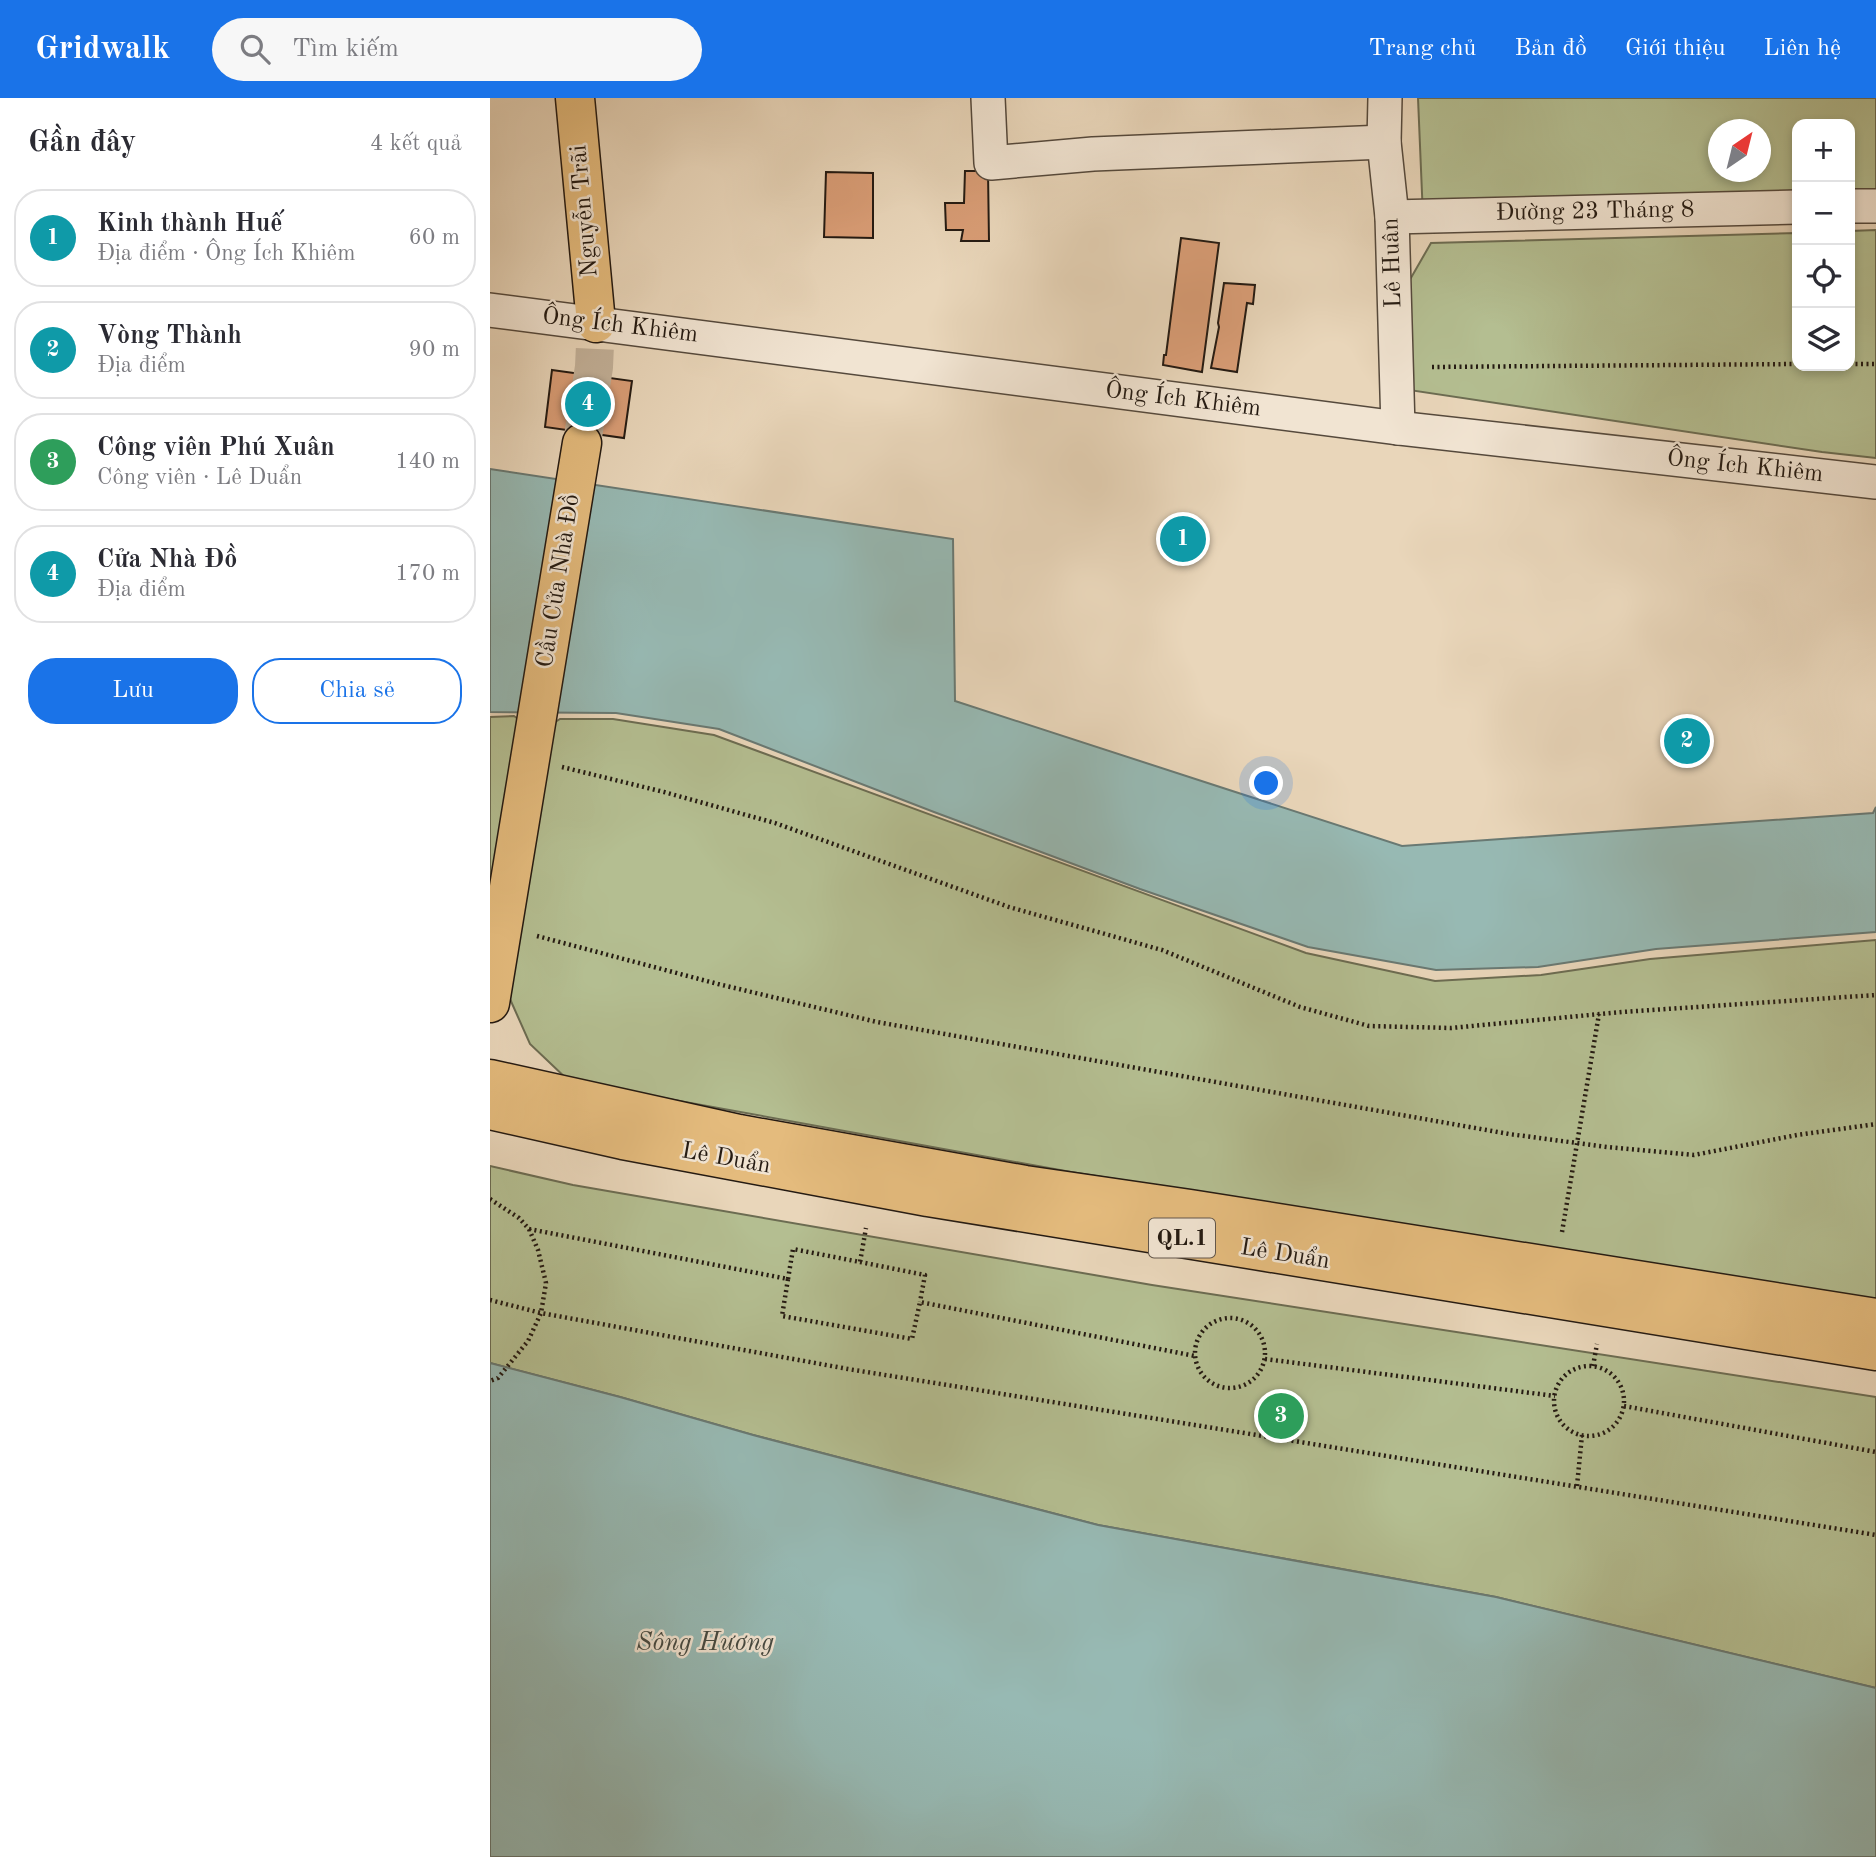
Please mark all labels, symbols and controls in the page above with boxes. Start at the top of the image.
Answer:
search box [212,18,702,81]
icon: search [236,30,274,68]
text: Gridwalk [35,33,170,66]
text: Tìm kiếm [292,36,399,62]
text: Trang chủ [1369,37,1476,61]
text: Bản đồ [1514,37,1587,61]
text: Giới thiệu [1625,37,1726,61]
text: Liên hệ [1764,37,1841,61]
north arrow [1708,119,1771,182]
map controls [1792,119,1855,371]
button: + [1792,119,1855,182]
text: Gần đây [28,128,136,158]
text: 4 kết quả [370,132,462,155]
street label: Nguyễn Trãi [565,144,603,278]
button: − [1792,182,1855,245]
street label: Đường 23 Tháng 8 [1495,198,1695,226]
text: Kinh thành Huế [97,211,283,237]
street label: Lê Huân [1379,217,1407,309]
text: 1 [46,226,60,249]
text: 60 m [409,226,460,249]
text: Địa điểm · Ông Ích Khiêm [97,242,355,265]
button: locate [1792,245,1855,308]
street label: Ông Ích Khiêm [541,301,700,347]
button: layers [1792,308,1855,371]
text: Vòng Thành [97,323,242,349]
text: 2 [46,338,60,361]
text: 90 m [409,338,460,361]
text: Địa điểm [97,354,186,377]
street label: Ông Ích Khiêm [1104,375,1263,421]
pin: 4 [565,378,611,430]
text: Công viên Phú Xuân [97,435,335,461]
street label: Ông Ích Khiêm [1666,443,1825,487]
text: 3 [46,450,60,473]
text: 140 m [395,450,460,473]
text: Công viên · Lê Duẩn [97,466,302,489]
street label: Cầu Cửa Nhà Đồ [531,492,585,670]
pin: 1 [1160,513,1206,565]
text: Cửa Nhà Đồ [97,547,237,573]
text: 4 [46,562,60,585]
text: 170 m [395,562,460,585]
text: Địa điểm [97,578,186,601]
button: Lưu [28,658,238,724]
button: Chia sẻ [252,658,462,724]
pin: 2 [1664,715,1710,767]
your location [1249,766,1283,800]
street label: Lê Duẩn [679,1137,773,1179]
road number: QL.1 [1149,1218,1215,1258]
street label: Lê Duẩn [1239,1234,1332,1274]
pin: 3 [1258,1390,1304,1442]
water label: Sông Hương [636,1630,774,1656]

